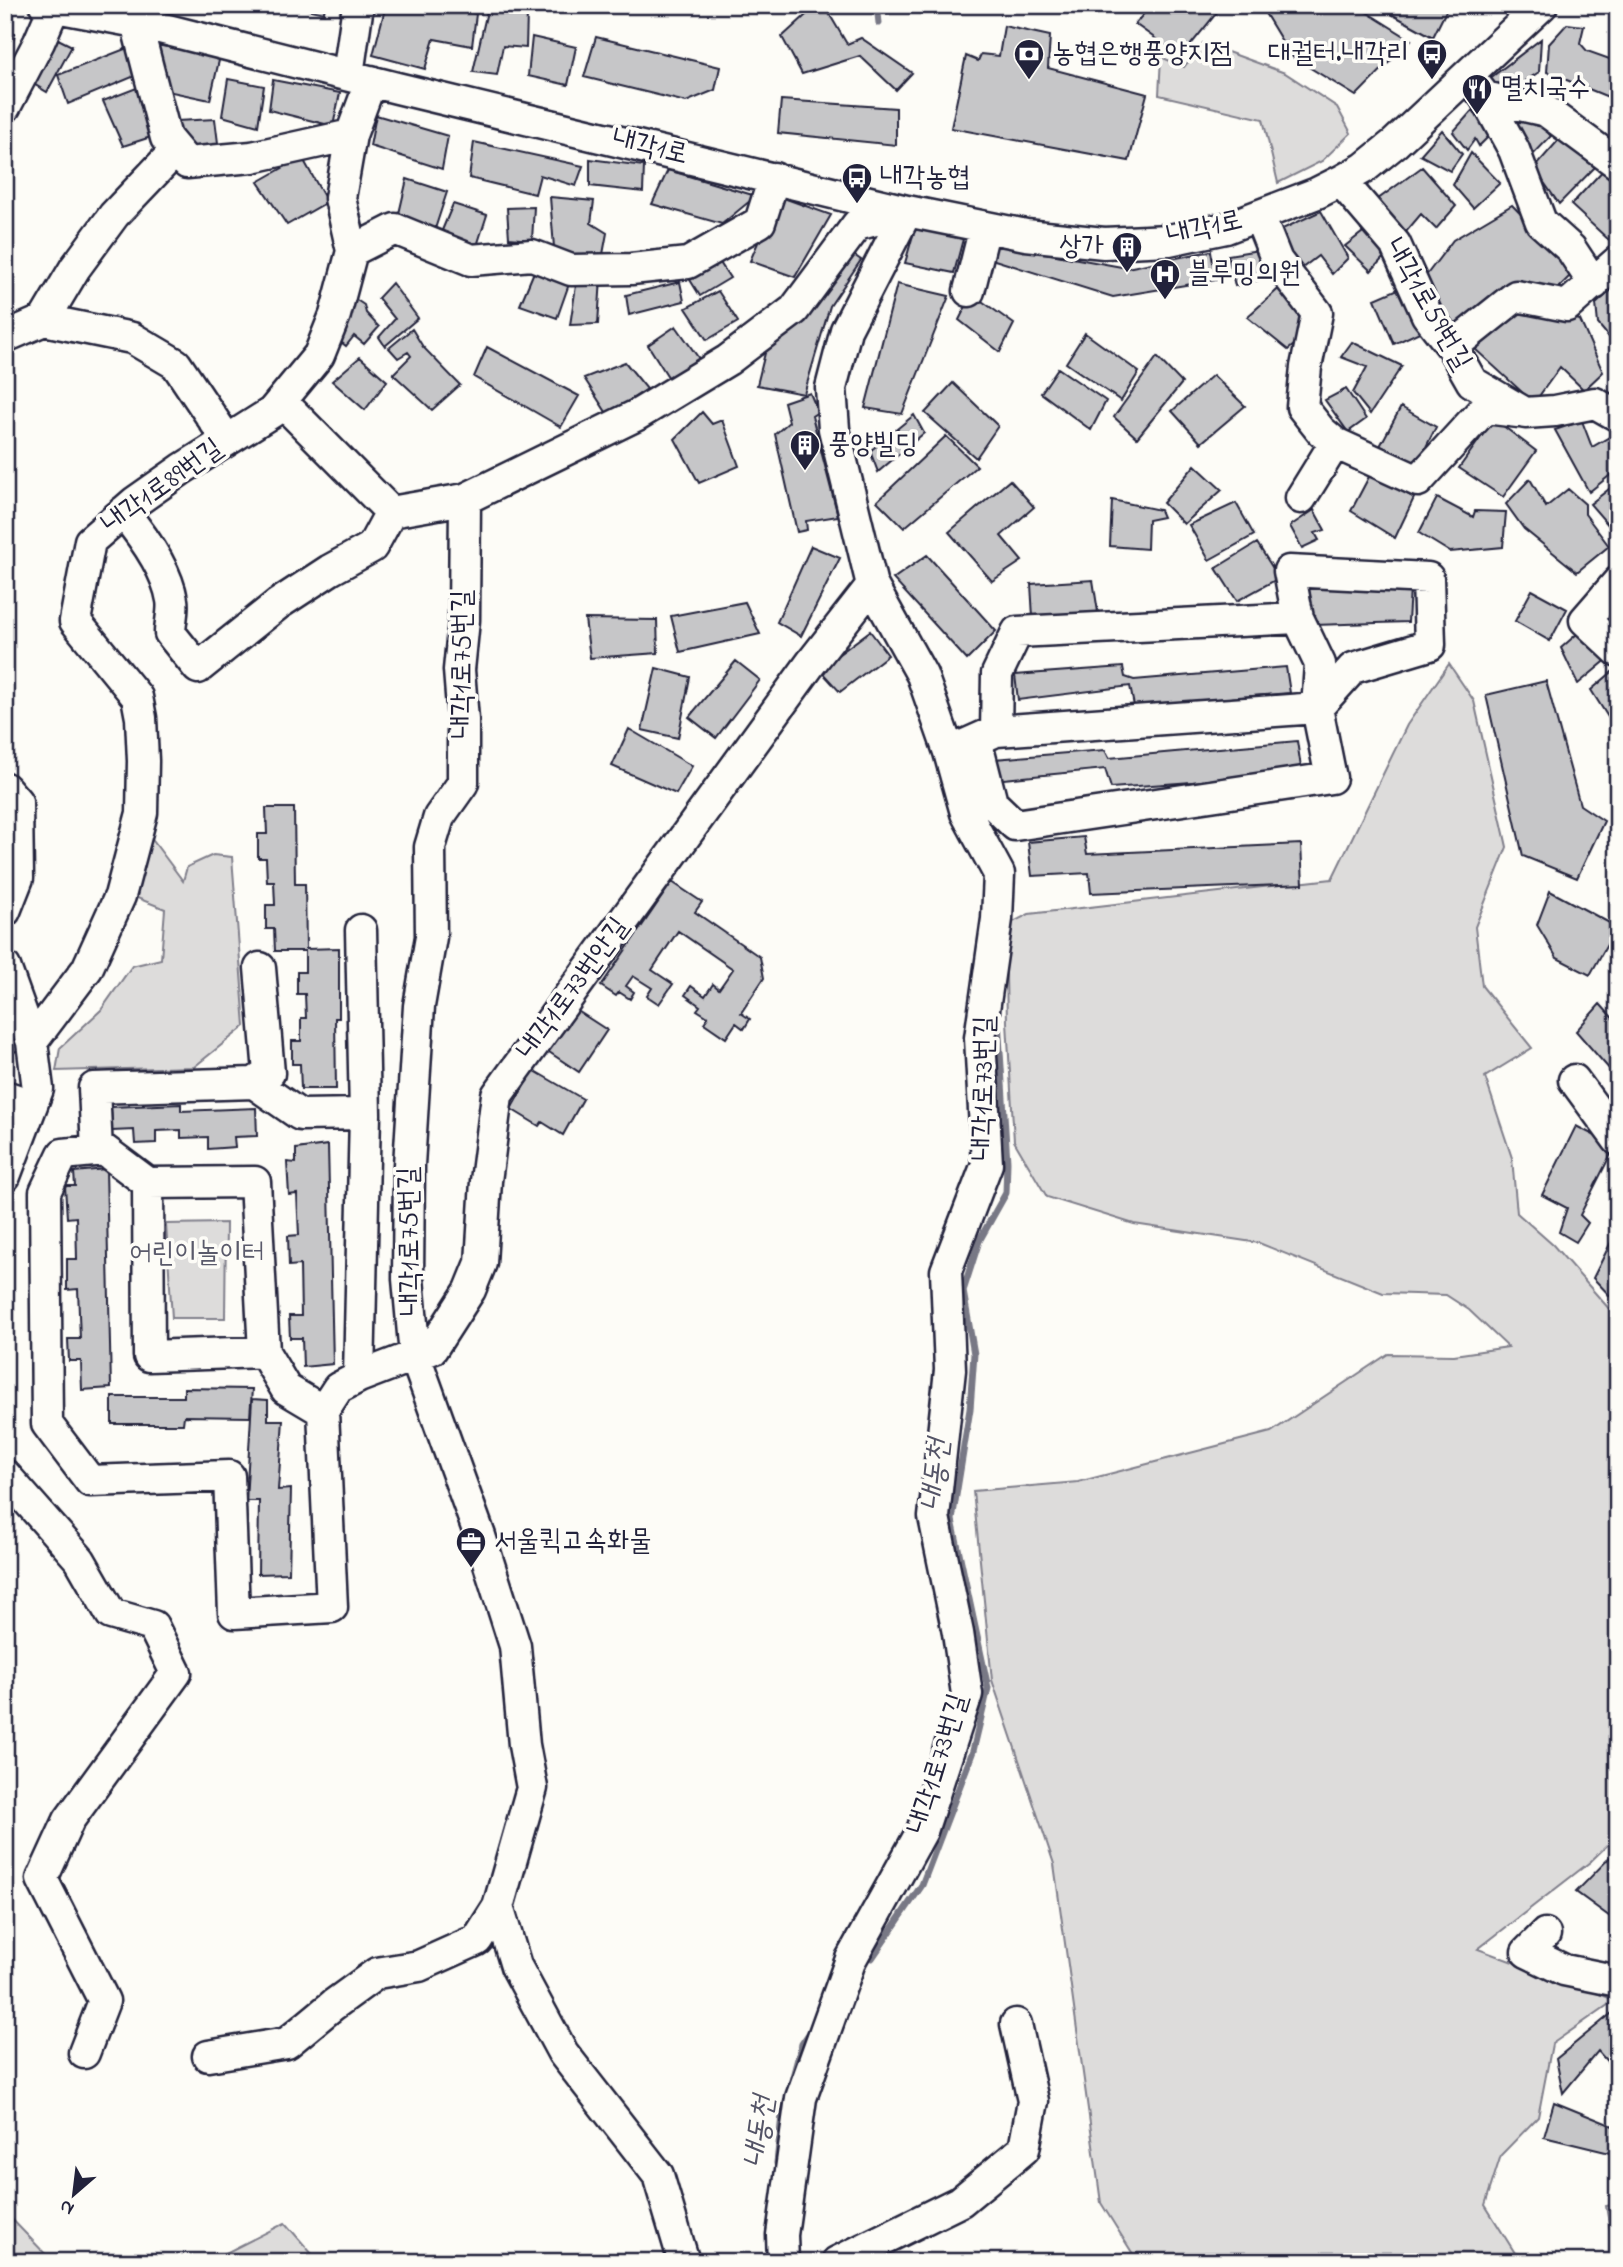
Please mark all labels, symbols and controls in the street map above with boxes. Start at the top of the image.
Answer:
place label: 농협은행풍양지점 [1052,34,1232,75]
place label: 대궐터.내각리 [1268,34,1409,75]
bank icon: 농협은행풍양지점 [1012,37,1046,81]
bus stop icon: 대궐터.내각리 [1415,37,1449,81]
place label: 멸치국수 [1500,69,1590,110]
restaurant icon: 멸치국수 [1460,72,1494,116]
street label: 내각1로 [608,119,692,177]
place label: 내각농협 [880,158,970,199]
bus stop icon: 내각농협 [840,161,874,205]
street label: 내각1로 [1163,200,1247,258]
place label: 상가 [1059,227,1104,268]
building icon: 상가 [1110,230,1144,274]
street label: 내각1로59번길 [1373,232,1481,378]
place label: 블루밍의원 [1188,254,1301,295]
hospital icon: 블루밍의원 [1148,257,1182,301]
place label: 풍양빌딩 [828,425,918,466]
building icon: 풍양빌딩 [788,428,822,472]
street label: 내각1로89번길 [94,429,232,545]
street label: 내각1로75번길 [443,589,484,739]
street label: 내각1로73번안길 [508,909,640,1069]
street label: 내각1로73번길 [963,1015,1007,1161]
street label: 내각1로75번길 [389,1166,433,1316]
park label: 어린이놀이터 [129,1234,265,1275]
water label: 내동천 [911,1434,963,1513]
place label: 서울퀵고속화물 [494,1522,652,1563]
office icon: 서울퀵고속화물 [454,1525,488,1569]
street label: 내각1로73번길 [898,1689,980,1839]
water label: 내동천 [734,2090,788,2171]
north arrow [38,2158,108,2228]
text: N [55,2192,79,2222]

